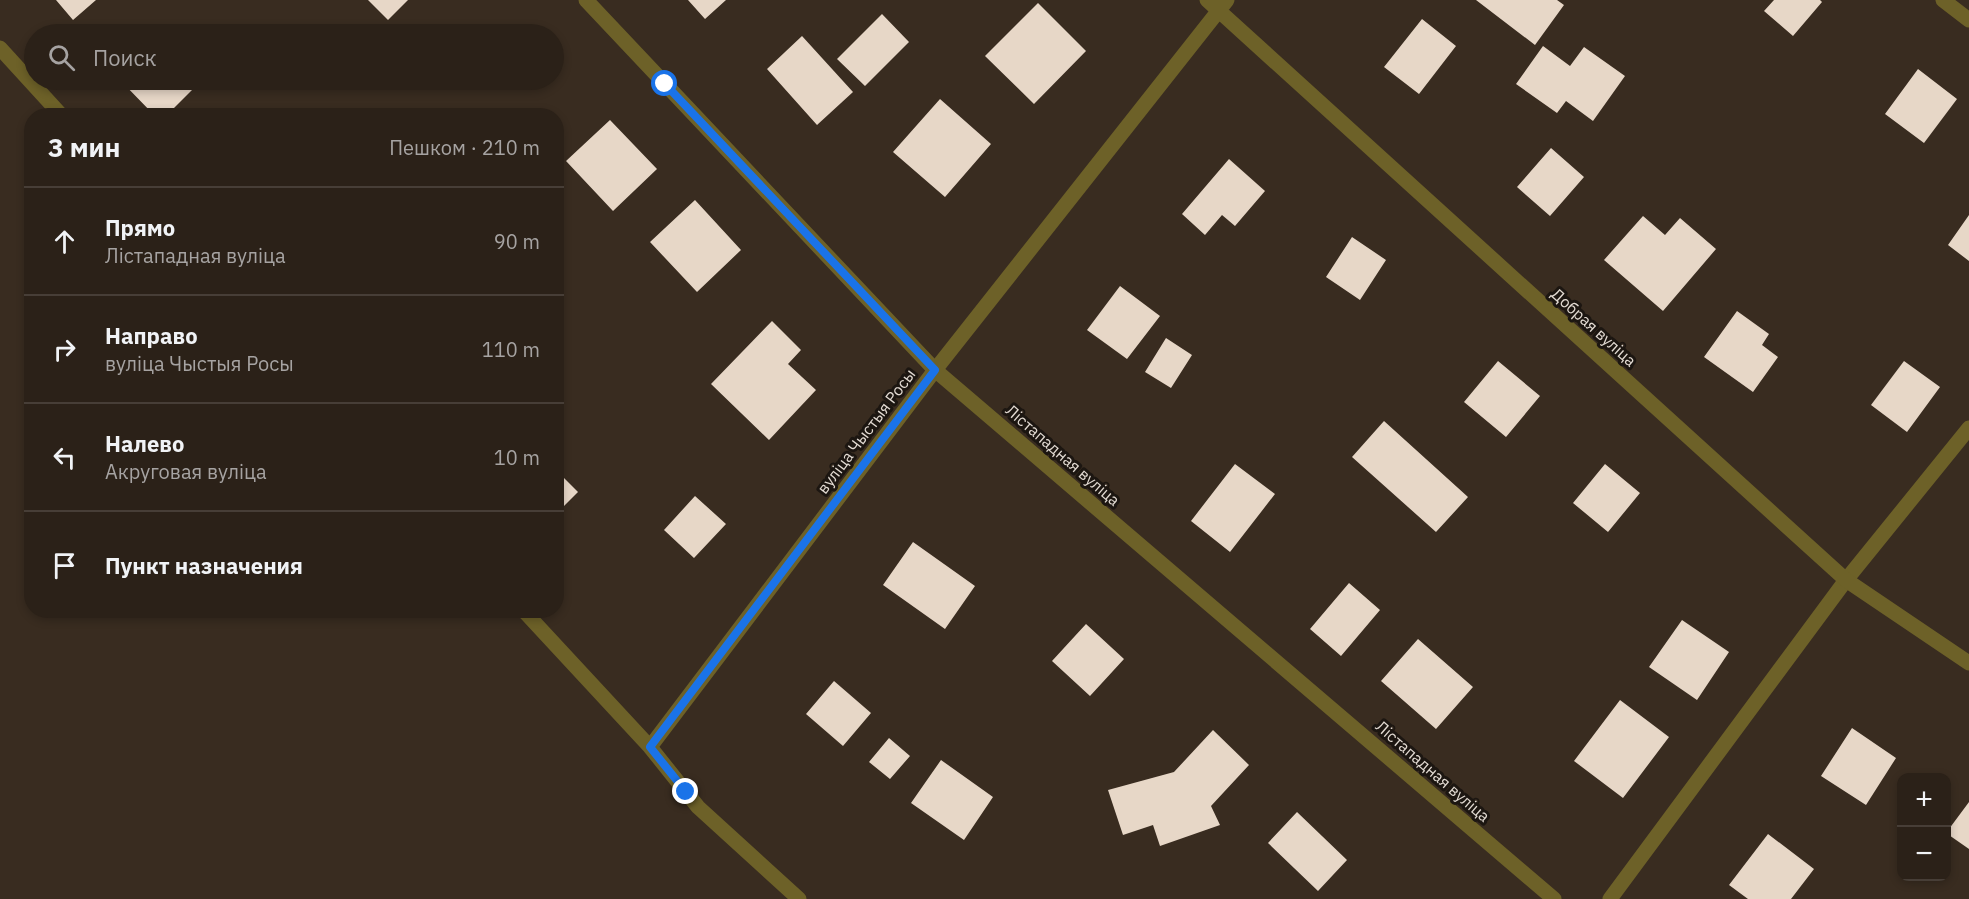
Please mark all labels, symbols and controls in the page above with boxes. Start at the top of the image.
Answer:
search box [24,24,564,90]
icon: search [45,41,78,74]
text: Поиск [93,43,157,72]
route start [651,70,677,96]
text: 3 мин [48,130,120,164]
text: Пешком · 210 m [389,134,540,161]
text: Прямо [105,213,175,242]
icon: ahead [48,225,81,258]
text: 90 m [494,228,540,255]
text: Лістападная вуліца [105,242,286,269]
street label: Добрая вуліца [1547,284,1641,371]
text: Направо [105,321,198,350]
icon: right [48,333,81,366]
text: 110 m [482,336,540,363]
text: вуліца Чыстыя Росы [105,350,294,377]
street label: вуліца Чыстыя Росы [813,365,919,497]
street label: Лістападная вуліца [1002,400,1124,510]
text: Налево [105,429,184,458]
icon: left [48,441,81,474]
text: 10 m [494,444,540,471]
text: Акруговая вуліца [105,458,267,485]
icon: arrive [48,549,81,582]
text: Пункт назначения [105,551,303,580]
street label: Лістападная вуліца [1372,716,1494,826]
map controls [1897,773,1951,881]
button: + [1897,773,1951,827]
route end [672,778,698,804]
button: − [1897,827,1951,881]

